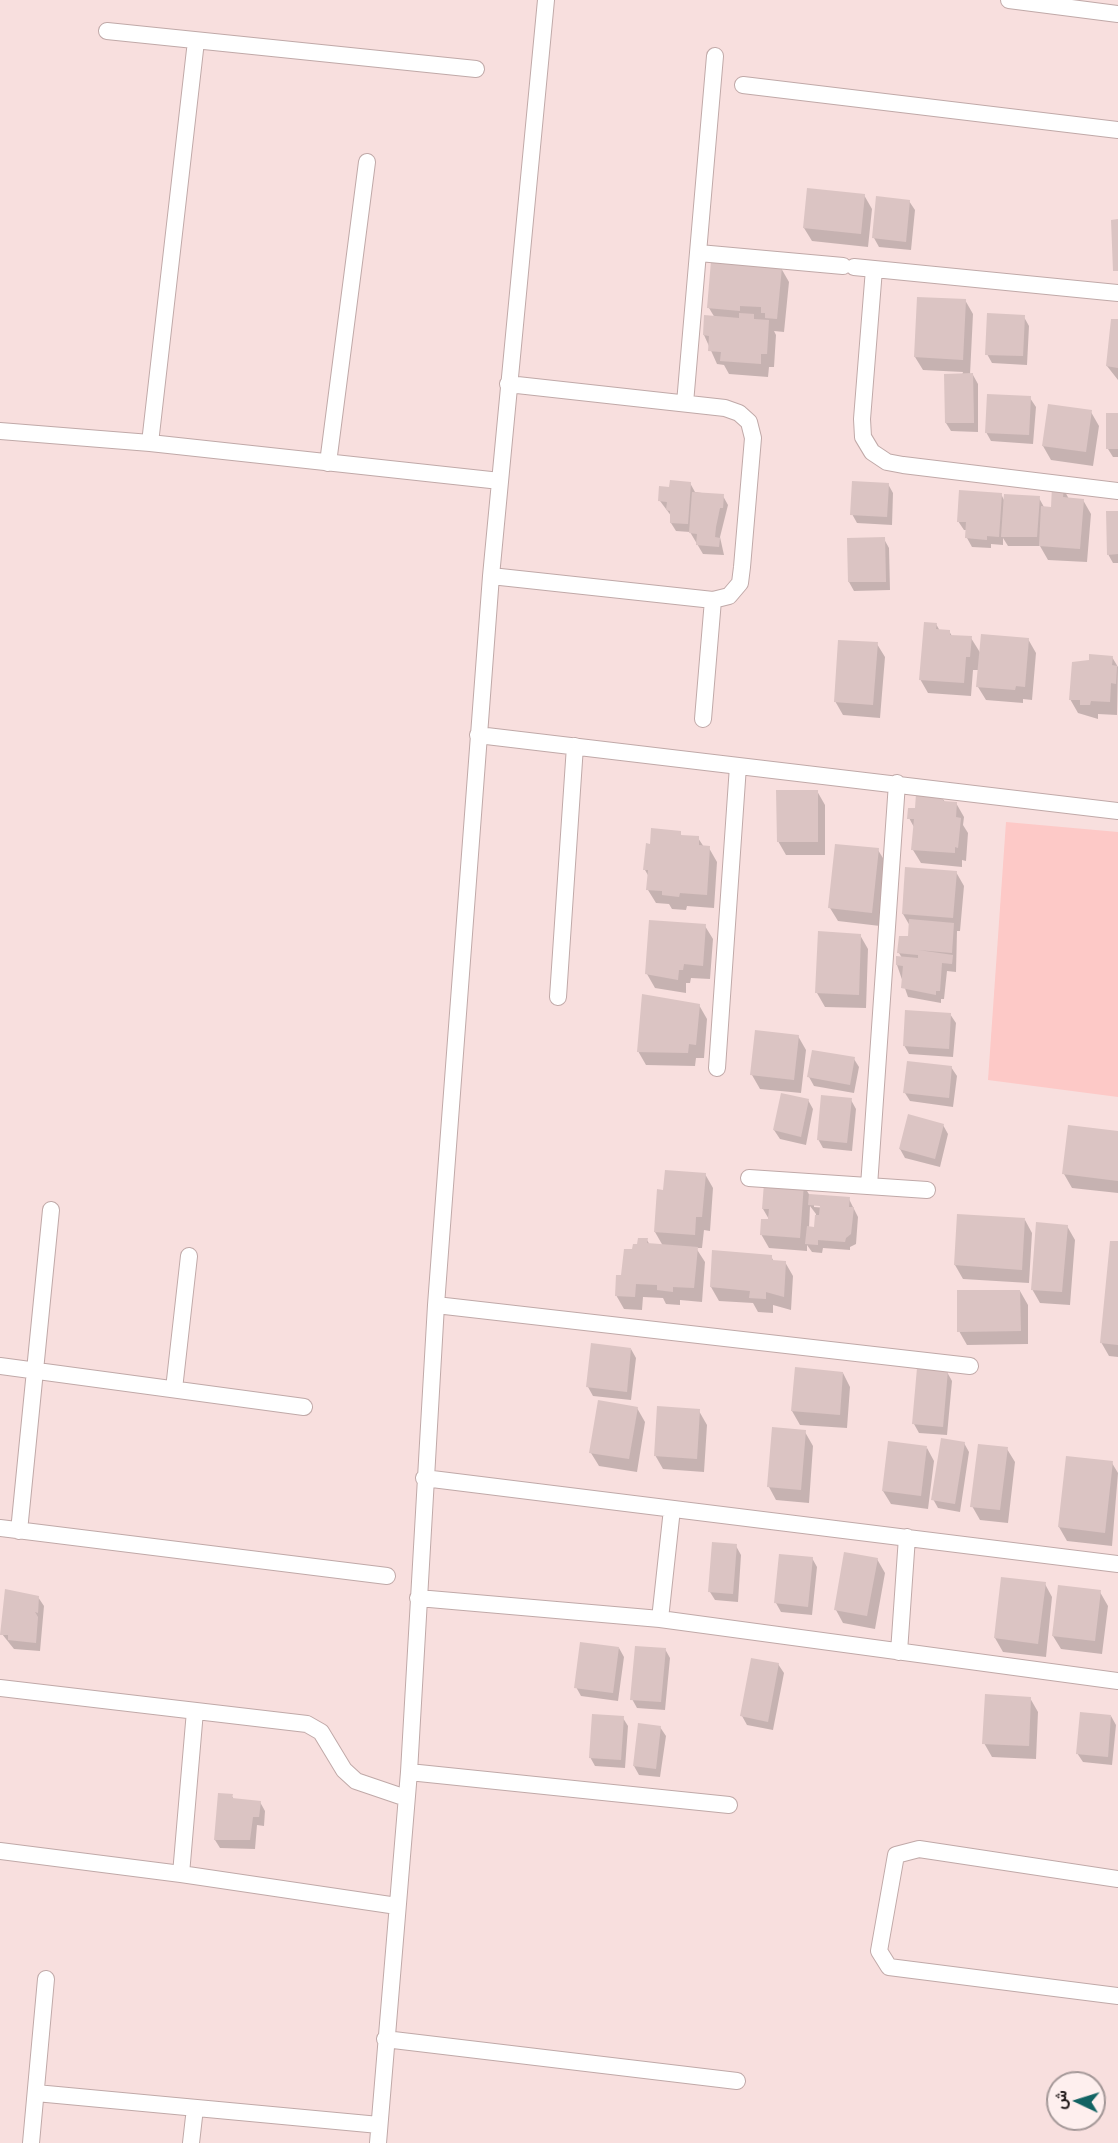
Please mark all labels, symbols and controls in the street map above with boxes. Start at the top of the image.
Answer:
north arrow [1046,2071,1106,2131]
text: ش [1049,2090,1071,2110]

